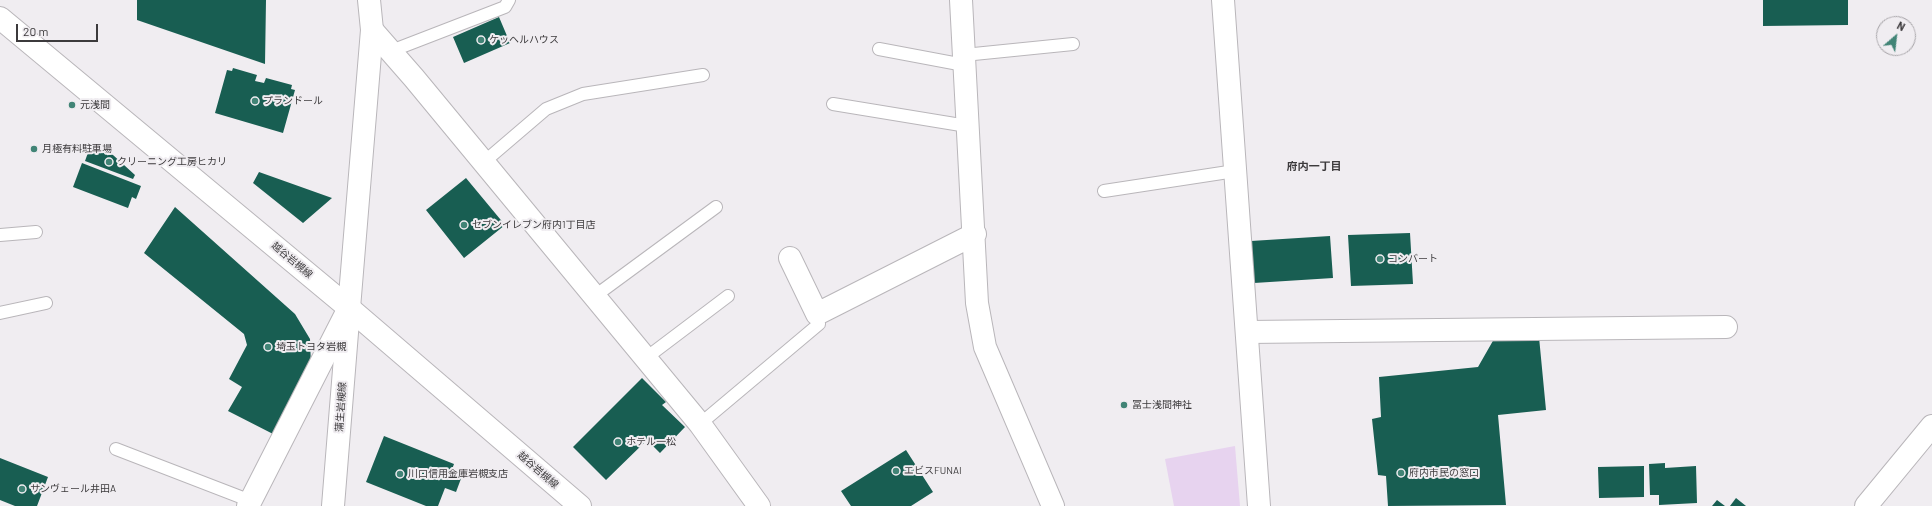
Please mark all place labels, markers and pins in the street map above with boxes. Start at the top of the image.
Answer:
place label: ケッヘルハウス [489,34,559,46]
marker: ケッヘルハウス [476,35,486,45]
place label: プランドール [263,95,323,107]
marker: プランドール [250,96,260,106]
place label: 元浅間 [80,99,110,111]
marker: 元浅間 [67,100,77,110]
place label: 月極有料駐車場 [42,143,112,155]
marker: 月極有料駐車場 [29,144,39,154]
place label: クリーニング工房ヒカリ [117,156,227,168]
marker: クリーニング工房ヒカリ [104,157,114,167]
place label: セブンイレブン府内1丁目店 [472,219,595,231]
marker: セブンイレブン府内1丁目店 [459,220,469,230]
place label: コンバート [1388,253,1438,265]
marker: コンバート [1375,254,1385,264]
place label: 埼玉トヨタ岩槻 [276,341,346,353]
marker: 埼玉トヨタ岩槻 [263,342,273,352]
place label: 冨士浅間神社 [1132,399,1192,411]
marker: 冨士浅間神社 [1119,400,1129,410]
place label: ホテル一松 [626,436,676,448]
marker: ホテル一松 [613,437,623,447]
place label: エビスFUNAI [904,465,962,477]
marker: エビスFUNAI [891,466,901,476]
place label: 府内市民の窓口 [1409,467,1479,479]
place label: 川口信用金庫岩槻支店 [408,468,508,480]
marker: 府内市民の窓口 [1396,468,1406,478]
marker: 川口信用金庫岩槻支店 [395,469,405,479]
place label: サンヴェール井田A [30,483,116,495]
marker: サンヴェール井田A [17,484,27,494]

